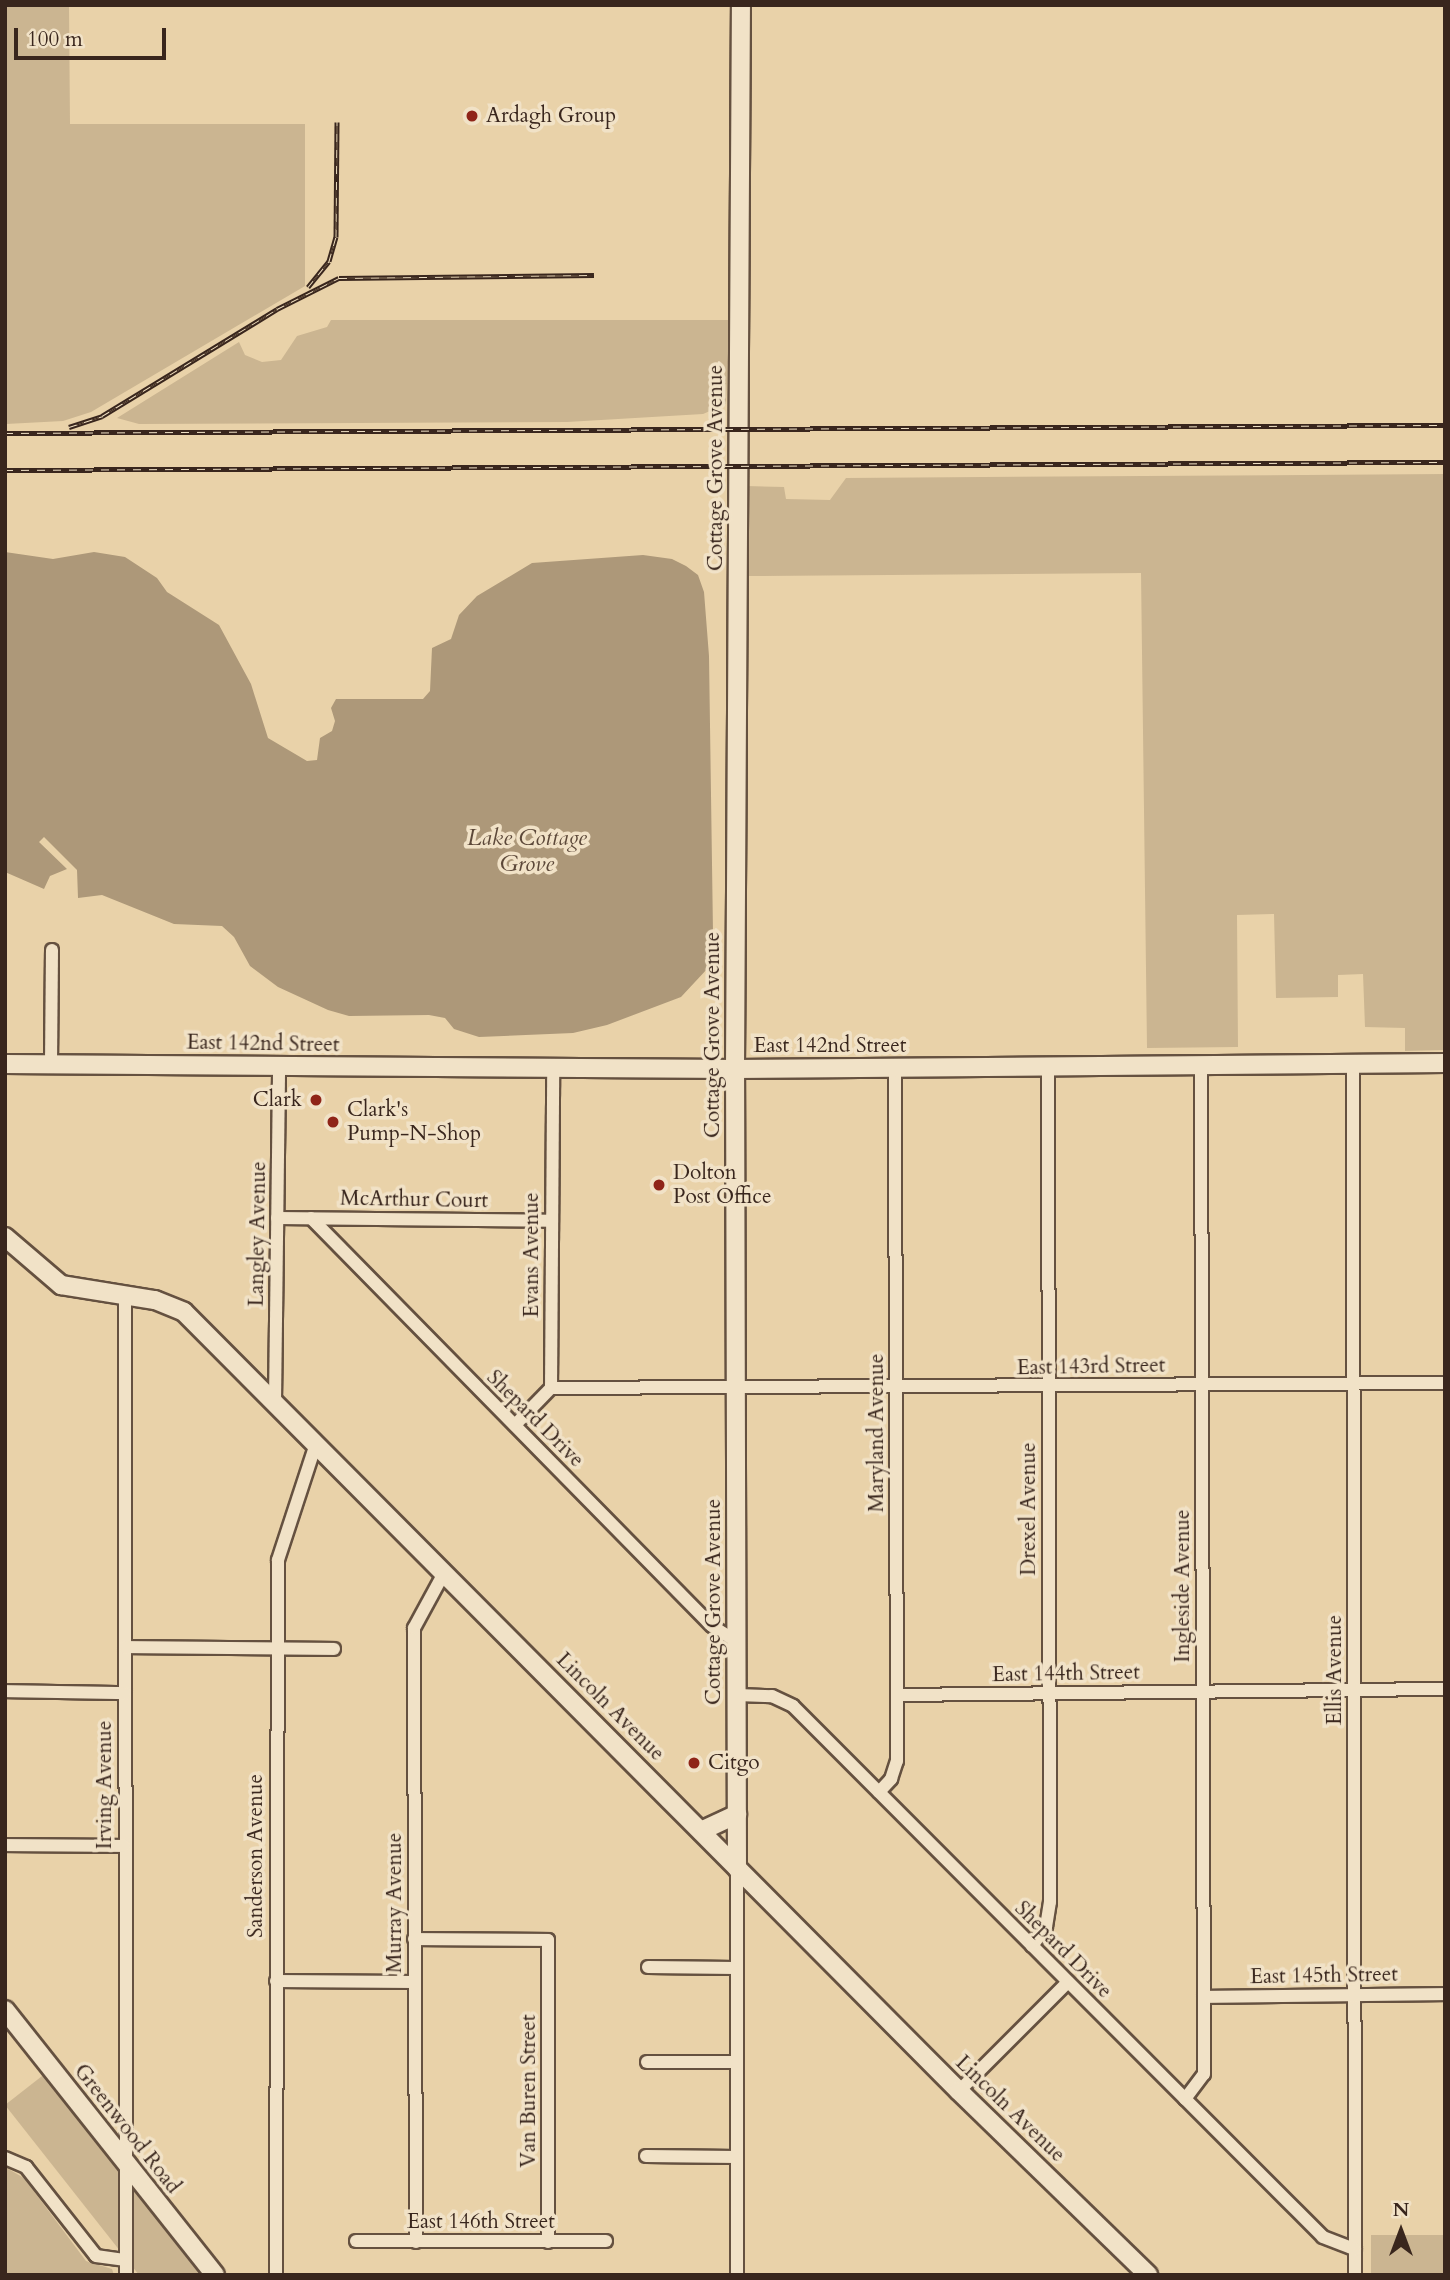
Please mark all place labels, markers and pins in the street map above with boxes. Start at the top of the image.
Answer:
place label: Ardagh Group [486,103,616,129]
marker: Ardagh Group [464,108,480,124]
place label: Clark [253,1087,302,1113]
marker: Clark [308,1092,324,1108]
place label: Clark's Pump-N-Shop [347,1097,481,1147]
marker: Clark's Pump-N-Shop [325,1114,341,1130]
place label: Dolton Post Office [673,1160,771,1210]
marker: Dolton Post Office [651,1177,667,1193]
place label: Citgo [708,1750,760,1776]
marker: Citgo [686,1755,702,1771]

